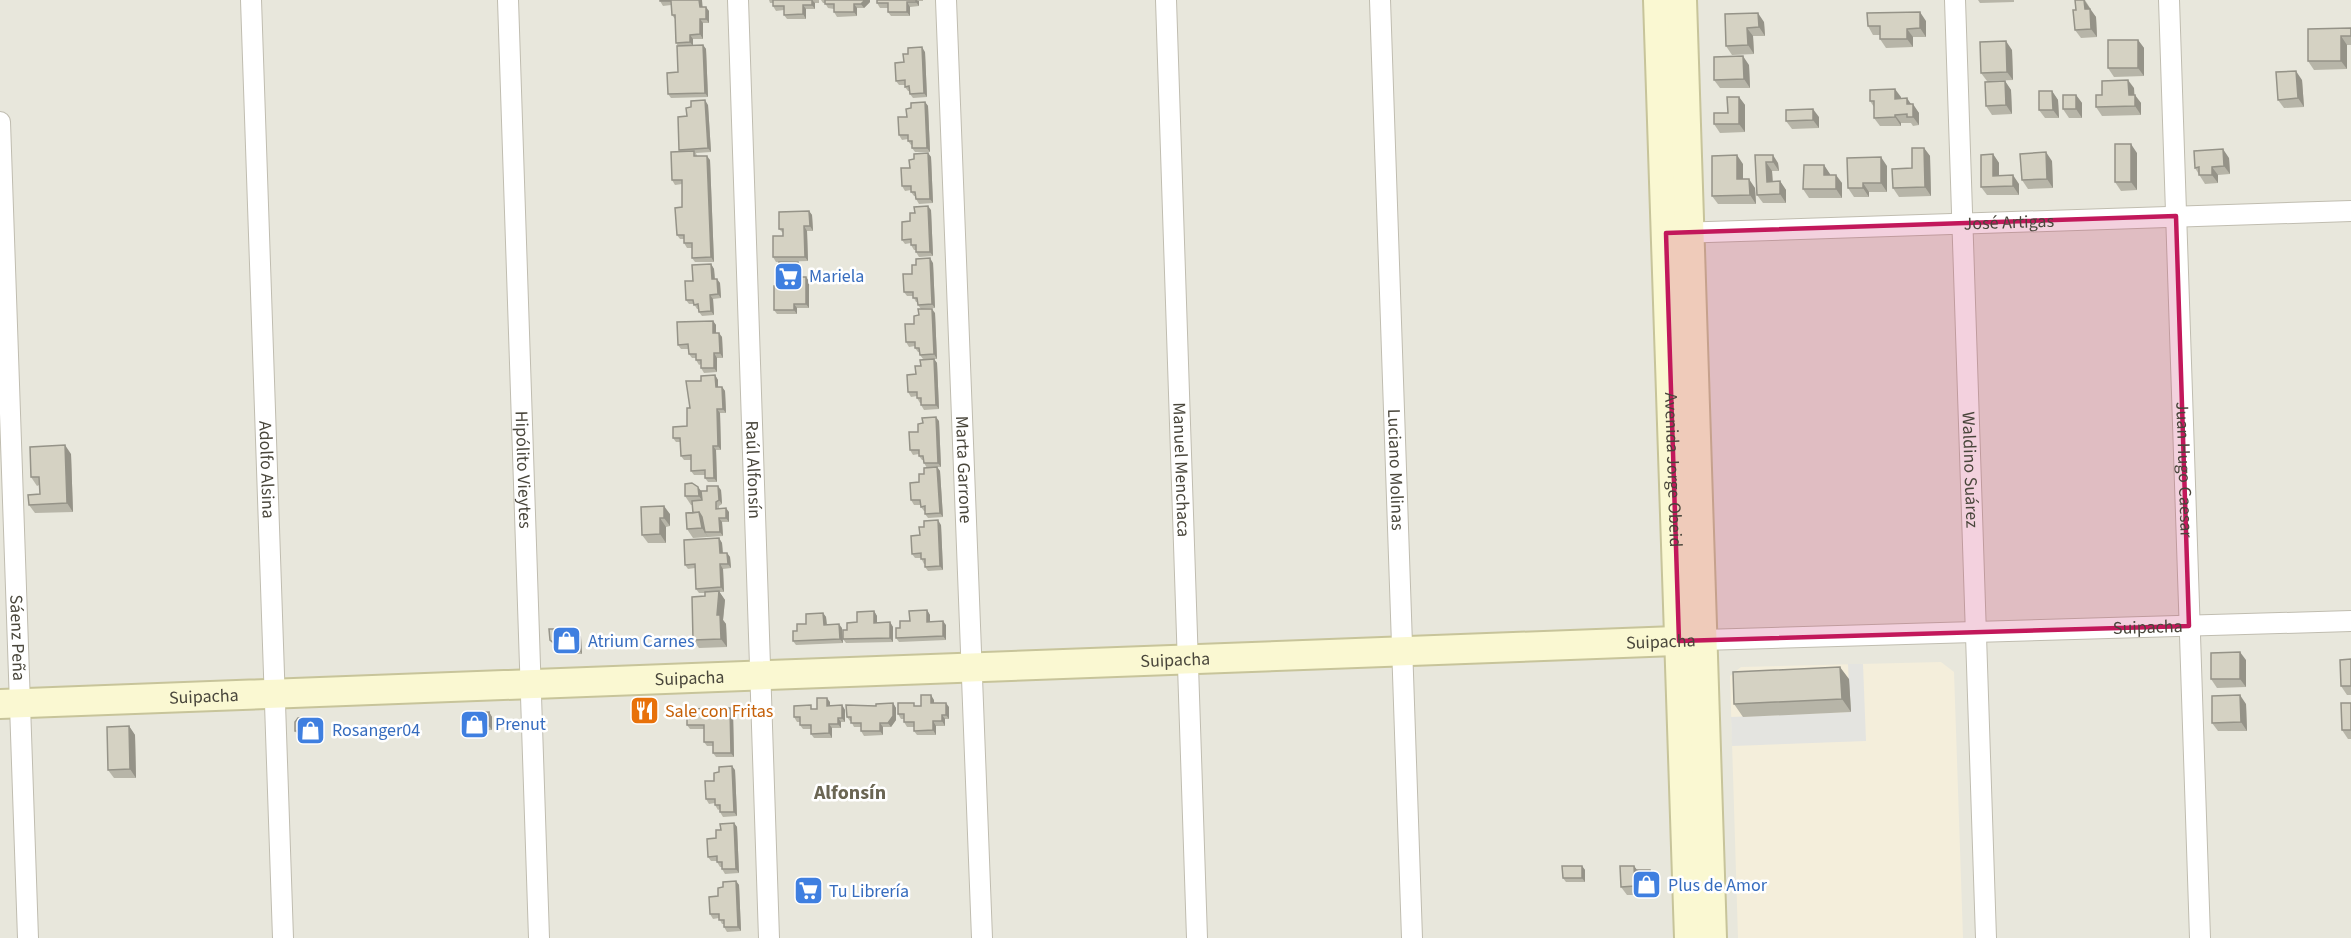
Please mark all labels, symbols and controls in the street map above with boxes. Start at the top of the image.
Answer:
street label: José Artigas [1963,208,2054,236]
supermarket icon: Mariela [772,260,804,292]
place label: Mariela [809,264,864,289]
street label: Avenida Jorge Obeid [1658,392,1689,548]
street label: Juan Hugo Caesar [2170,401,2199,539]
street label: Manuel Menchaca [1167,402,1196,538]
street label: Luciano Molinas [1381,408,1411,531]
street label: Hipólito Vieytes [509,411,538,529]
street label: Waldino Suárez [1956,411,1985,529]
street label: Marta Garrone [949,415,979,524]
street label: Adolfo Alsina [253,420,281,519]
street label: Raúl Alfonsín [739,420,768,519]
street label: Sáenz Peña [4,594,32,681]
street label: Suipacha [2113,613,2183,640]
shop icon: Atrium Carnes [551,625,583,657]
street label: Suipacha [1625,628,1696,655]
place label: Atrium Carnes [588,629,695,654]
street label: Suipacha [1140,646,1211,674]
street label: Suipacha [654,664,725,692]
street label: Suipacha [169,683,239,710]
restaurant icon: Sale con Fritas [628,695,660,727]
place label: Sale con Fritas [665,699,773,724]
shop icon: Prenut [458,708,490,740]
place label: Prenut [495,712,546,737]
shop icon: Rosanger04 [295,714,327,746]
place label: Rosanger04 [332,718,420,743]
district label: Alfonsín [813,779,886,807]
shop icon: Plus de Amor [1631,869,1663,901]
place label: Plus de Amor [1668,873,1768,898]
supermarket icon: Tu Librería [792,875,824,907]
place label: Tu Librería [829,879,909,904]

